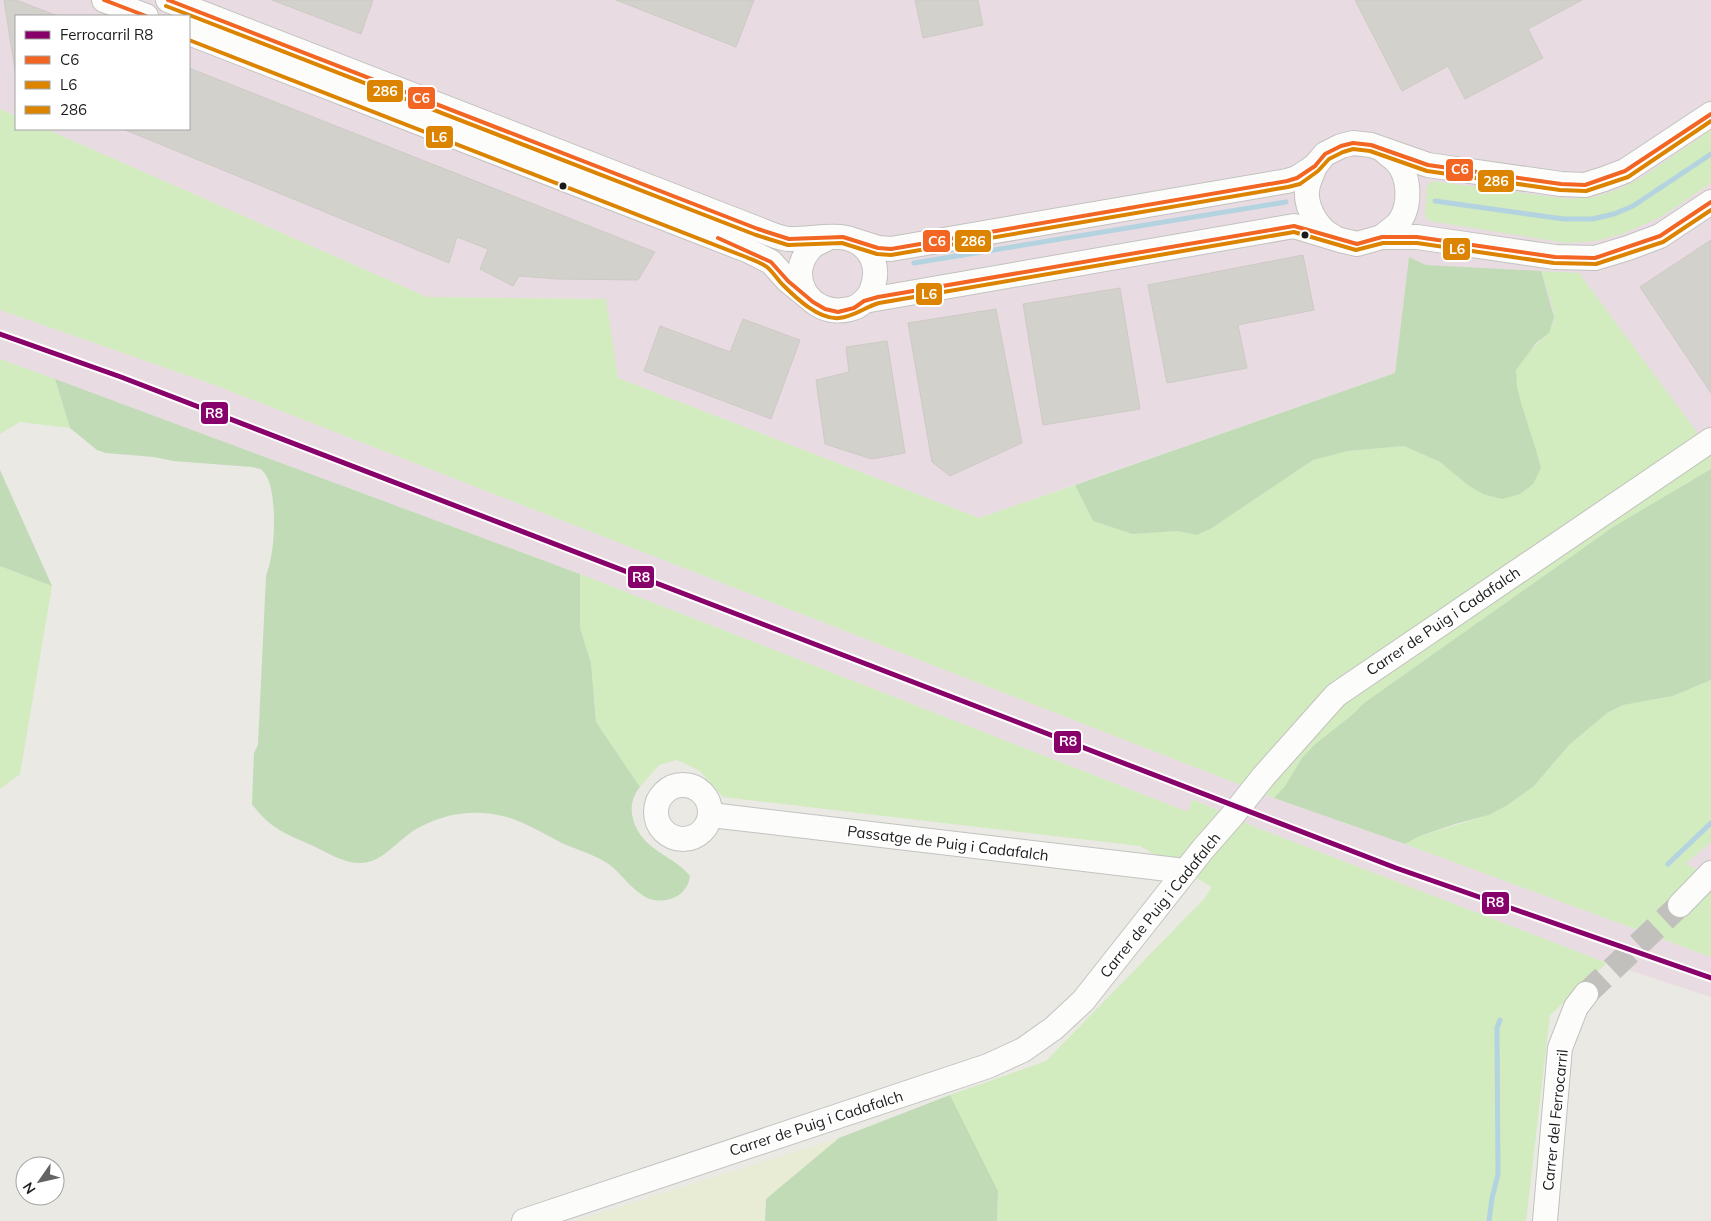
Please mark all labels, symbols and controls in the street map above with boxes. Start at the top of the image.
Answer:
legend [15,15,190,130]
text: Ferrocarril R8 [60,25,153,44]
text: C6 [60,50,79,69]
text: L6 [60,75,77,94]
line badge: 286 [366,79,404,103]
text: 286 [372,82,398,100]
line badge: C6 [407,86,436,110]
text: C6 [412,89,430,107]
text: 286 [60,100,87,119]
line badge: L6 [425,125,454,149]
text: L6 [431,128,447,146]
line badge: C6 [1445,158,1474,182]
text: C6 [1451,160,1469,178]
line badge: 286 [1477,169,1515,193]
text: 286 [1483,172,1509,190]
unlabelled marker [558,181,568,191]
line badge: C6 [922,229,951,253]
line badge: 286 [954,229,992,253]
unlabelled marker [1300,230,1310,240]
text: C6 [928,232,946,250]
text: 286 [960,232,986,250]
line badge: L6 [1442,237,1471,261]
text: L6 [1449,240,1465,258]
line badge: L6 [915,282,943,306]
text: L6 [921,285,937,303]
line badge: R8 [200,401,229,425]
text: R8 [205,404,223,422]
street label: Carrer de Puig i Cadafalch [1362,562,1524,680]
line badge: R8 [627,565,655,589]
text: R8 [632,568,650,586]
line badge: R8 [1053,730,1082,754]
text: R8 [1059,732,1077,750]
street label: Passatge de Puig i Cadafalch [846,821,1050,865]
street label: Carrer de Puig i Cadafalch [1095,828,1225,982]
line badge: R8 [1481,891,1510,915]
text: R8 [1486,893,1504,911]
street label: Carrer del Ferrocarril [1538,1048,1572,1192]
street label: Carrer de Puig i Cadafalch [727,1086,905,1160]
north arrow [15,1156,65,1206]
text: N [19,1179,40,1198]

